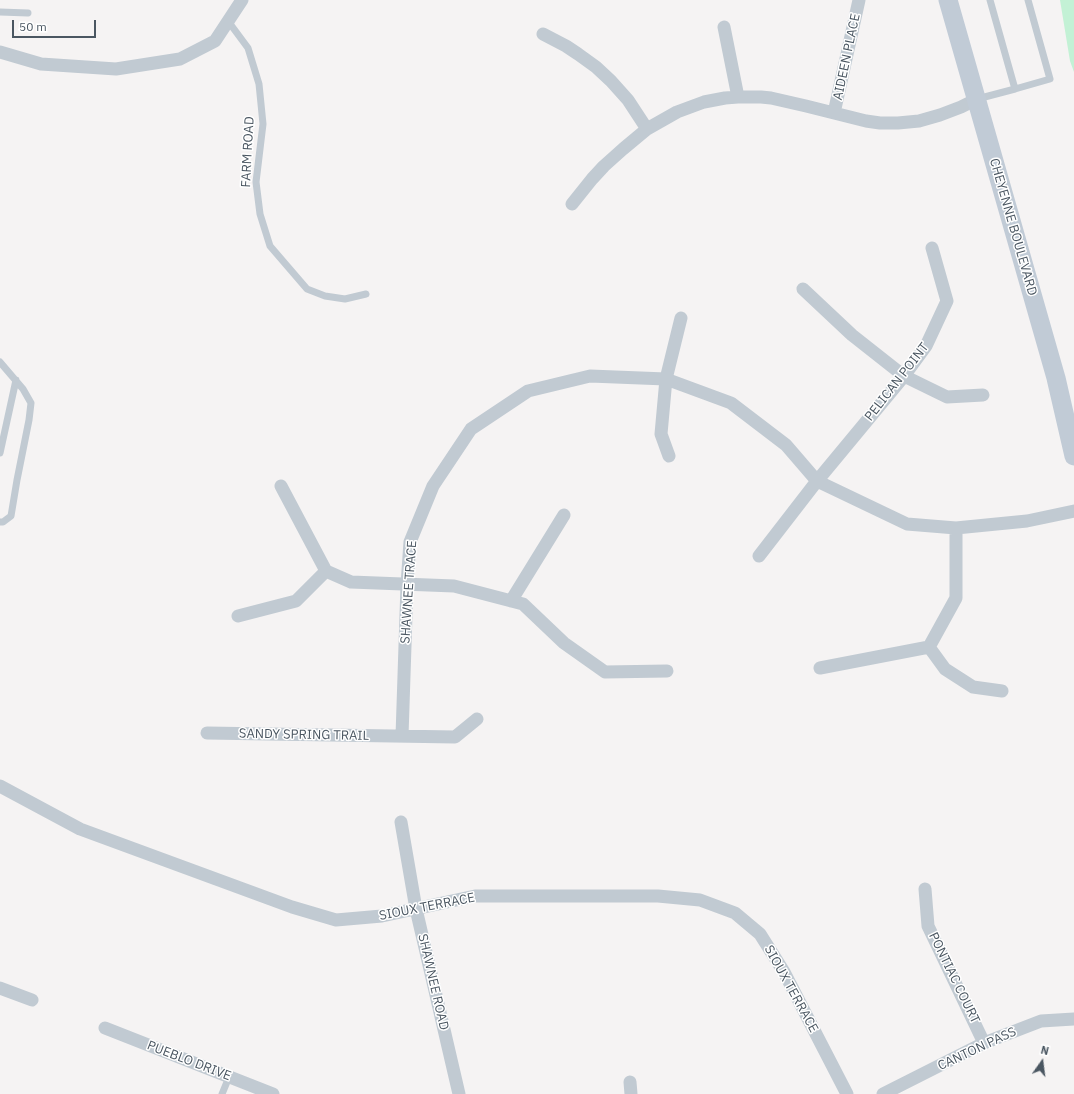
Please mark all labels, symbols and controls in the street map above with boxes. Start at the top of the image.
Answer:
scale bar [14,12,98,38]
street label: AIDEEN PLACE [830,12,864,102]
text: 50 m [19,19,47,34]
street label: FARM ROAD [238,116,258,188]
street label: CHEYENNE BOULEVARD [986,157,1040,297]
street label: PELICAN POINT [862,340,932,424]
street label: SHAWNEE TRACE [398,540,420,644]
street label: SANDY SPRING TRAIL [239,726,369,744]
street label: SIOUX TERRACE [378,890,476,924]
street label: PONTIAC COURT [925,930,983,1026]
street label: SHAWNEE ROAD [414,932,452,1032]
street label: SIOUX TERRACE [761,943,821,1035]
street label: CANTON PASS [935,1024,1019,1074]
street label: PUEBLO DRIVE [145,1038,233,1084]
north arrow [1022,1042,1062,1082]
text: N [1039,1043,1050,1058]

